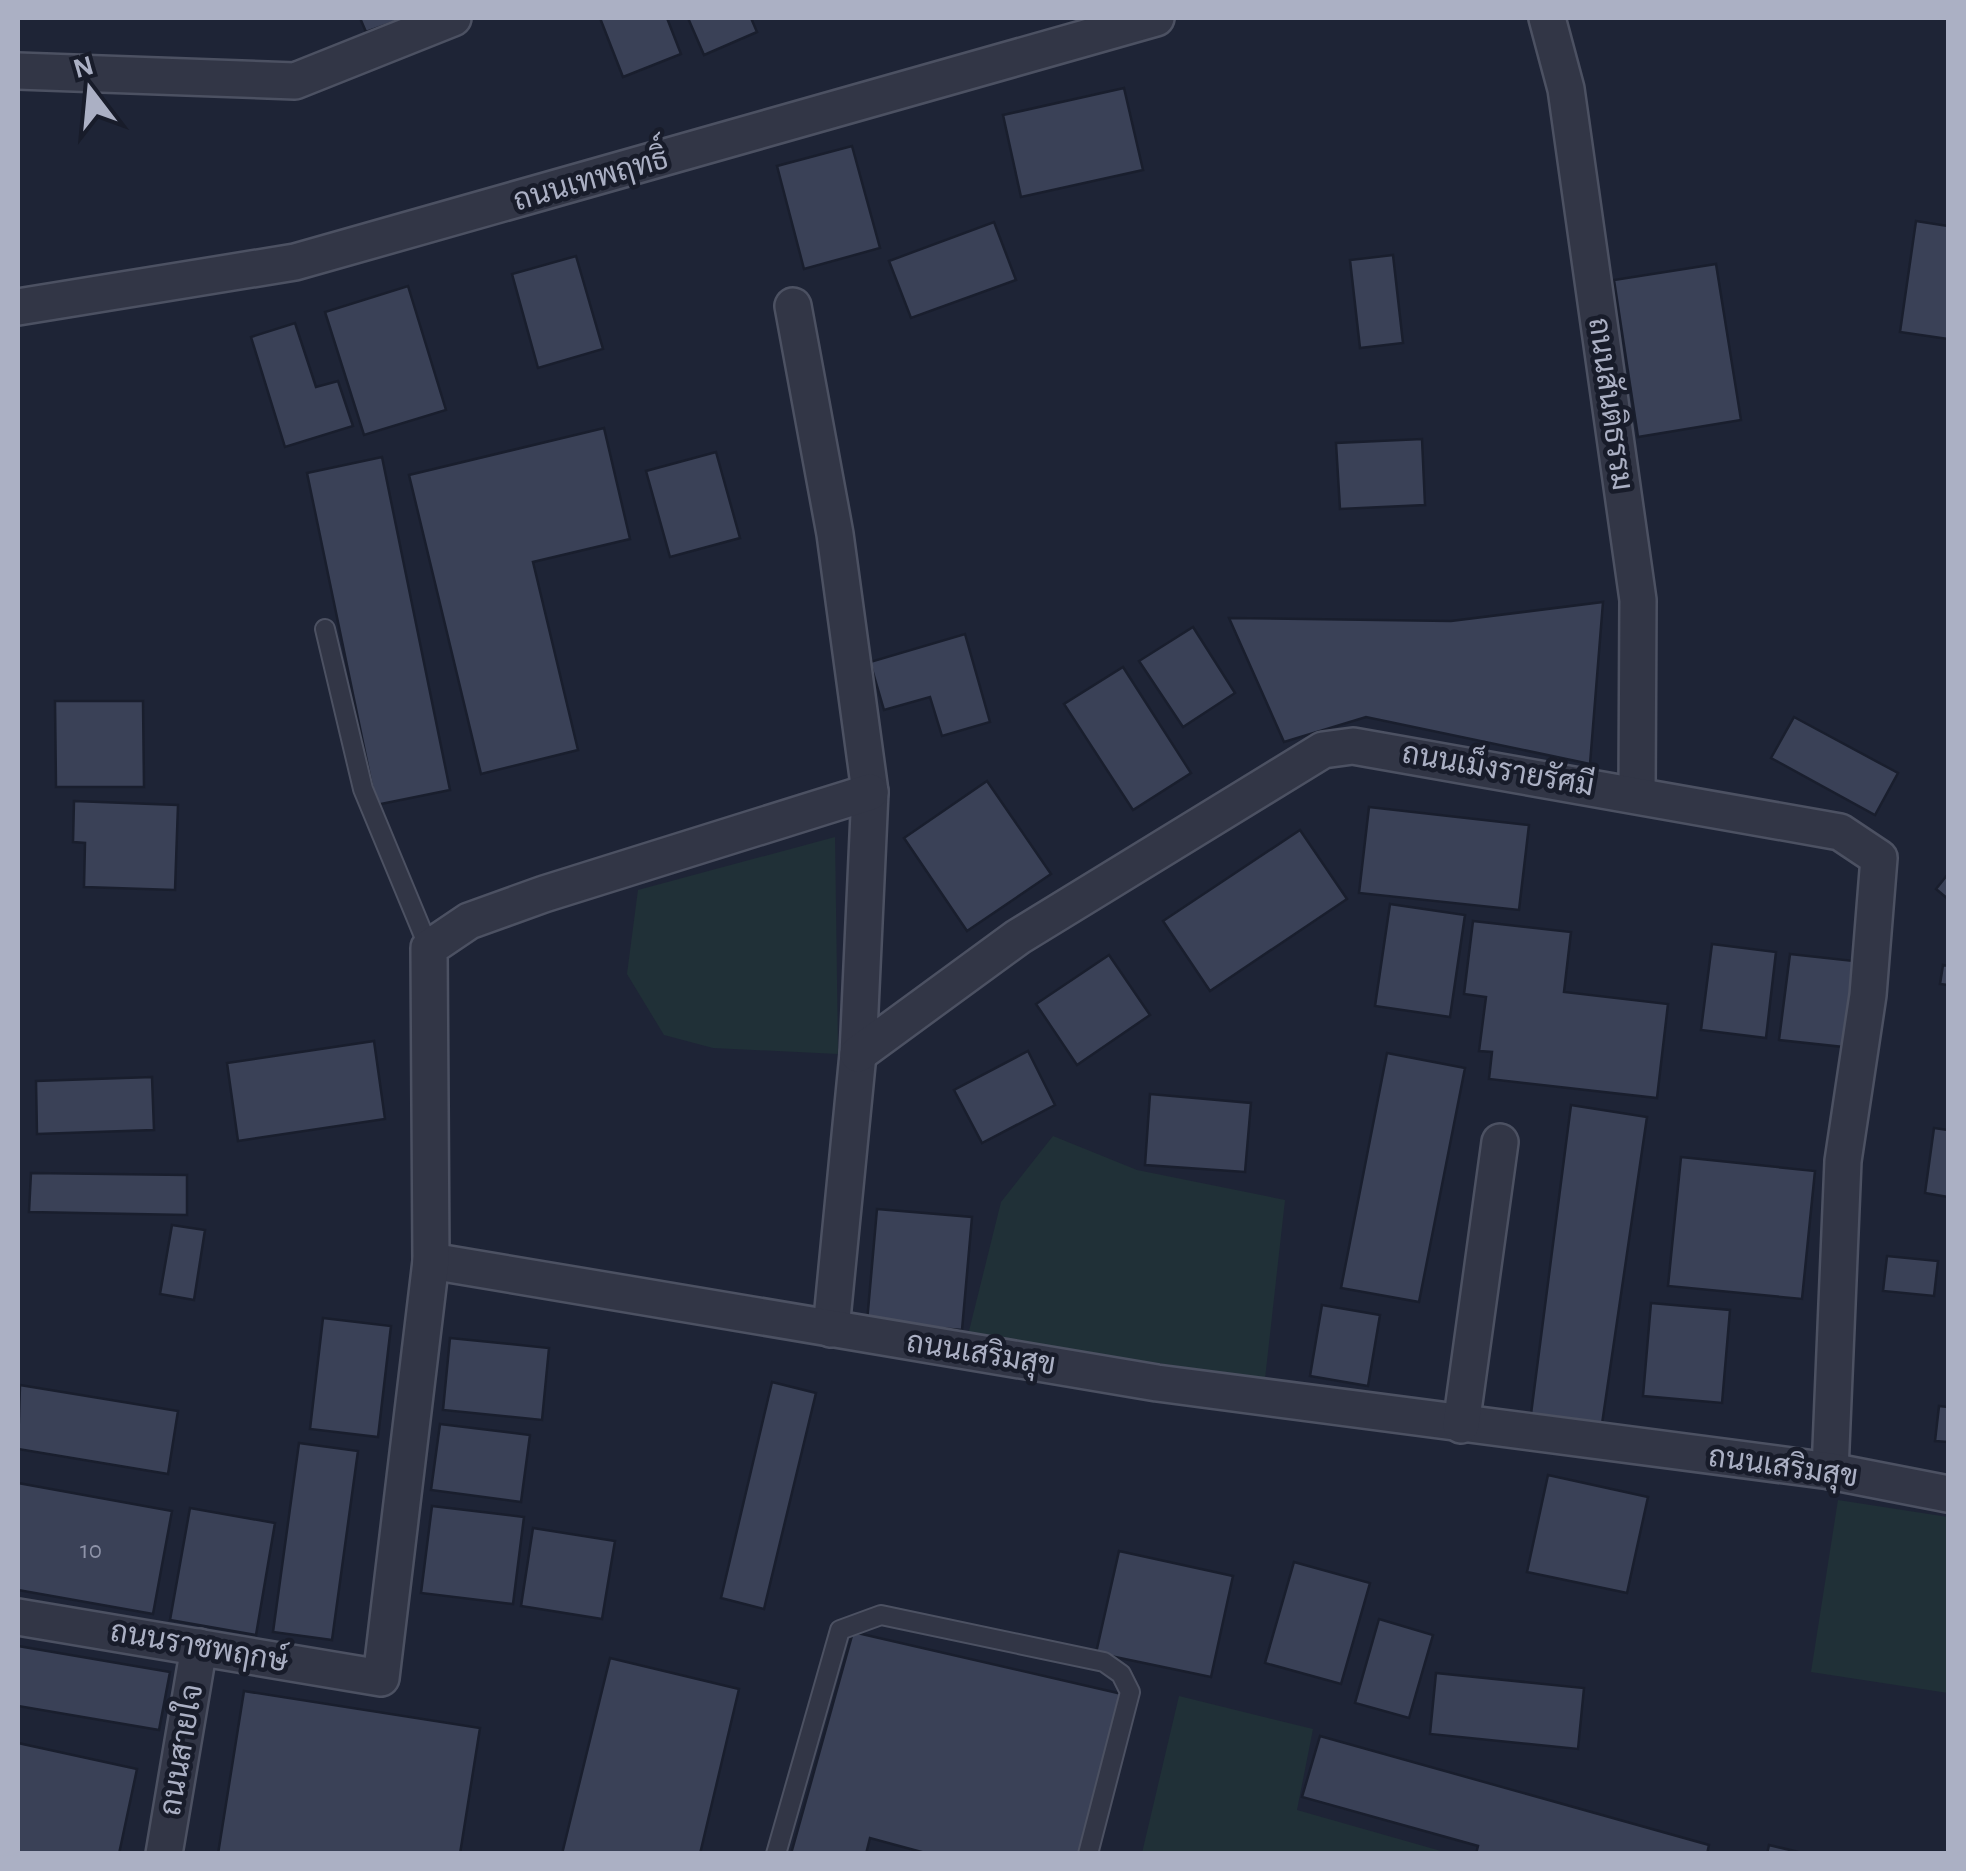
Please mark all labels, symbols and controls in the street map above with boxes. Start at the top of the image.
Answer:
north arrow [40,40,140,140]
text: N [70,52,97,84]
street label: ถนนเทพฤทธิ์ [507,131,672,218]
street label: ถนนสันติธรรม [1583,315,1642,492]
street label: ถนนเม็งรายรัศมี [1400,730,1598,802]
street label: ถนนเสริมสุข [904,1324,1058,1386]
street label: ถนนเสริมสุข [1706,1439,1860,1497]
house number: 10 [80,1538,102,1563]
street label: ถนนราชพฤกษ์ [108,1611,292,1679]
street label: ถนนสายใจ [150,1681,208,1818]

